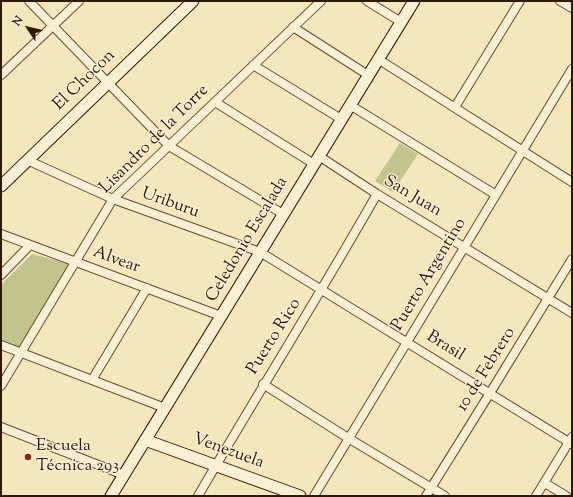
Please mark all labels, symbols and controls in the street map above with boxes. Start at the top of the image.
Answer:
north arrow [8,8,48,48]
text: N [9,13,27,29]
street label: El Chocon [50,46,120,116]
street label: Lisandro de la Torre [96,81,214,199]
street label: San Juan [379,172,445,222]
street label: Celedonio Escalada [203,174,293,306]
street label: Uriburu [138,184,202,224]
street label: Puerto Argentino [388,215,472,335]
street label: Alvear [90,243,142,279]
street label: Puerto Rico [244,295,306,379]
street label: 10 de Febrero [453,324,521,416]
street label: Brasil [422,327,468,367]
street label: Venezuela [190,430,266,474]
place label: Escuela Técnica 293 [36,437,119,477]
marker: Escuela Técnica 293 [23,452,33,462]

